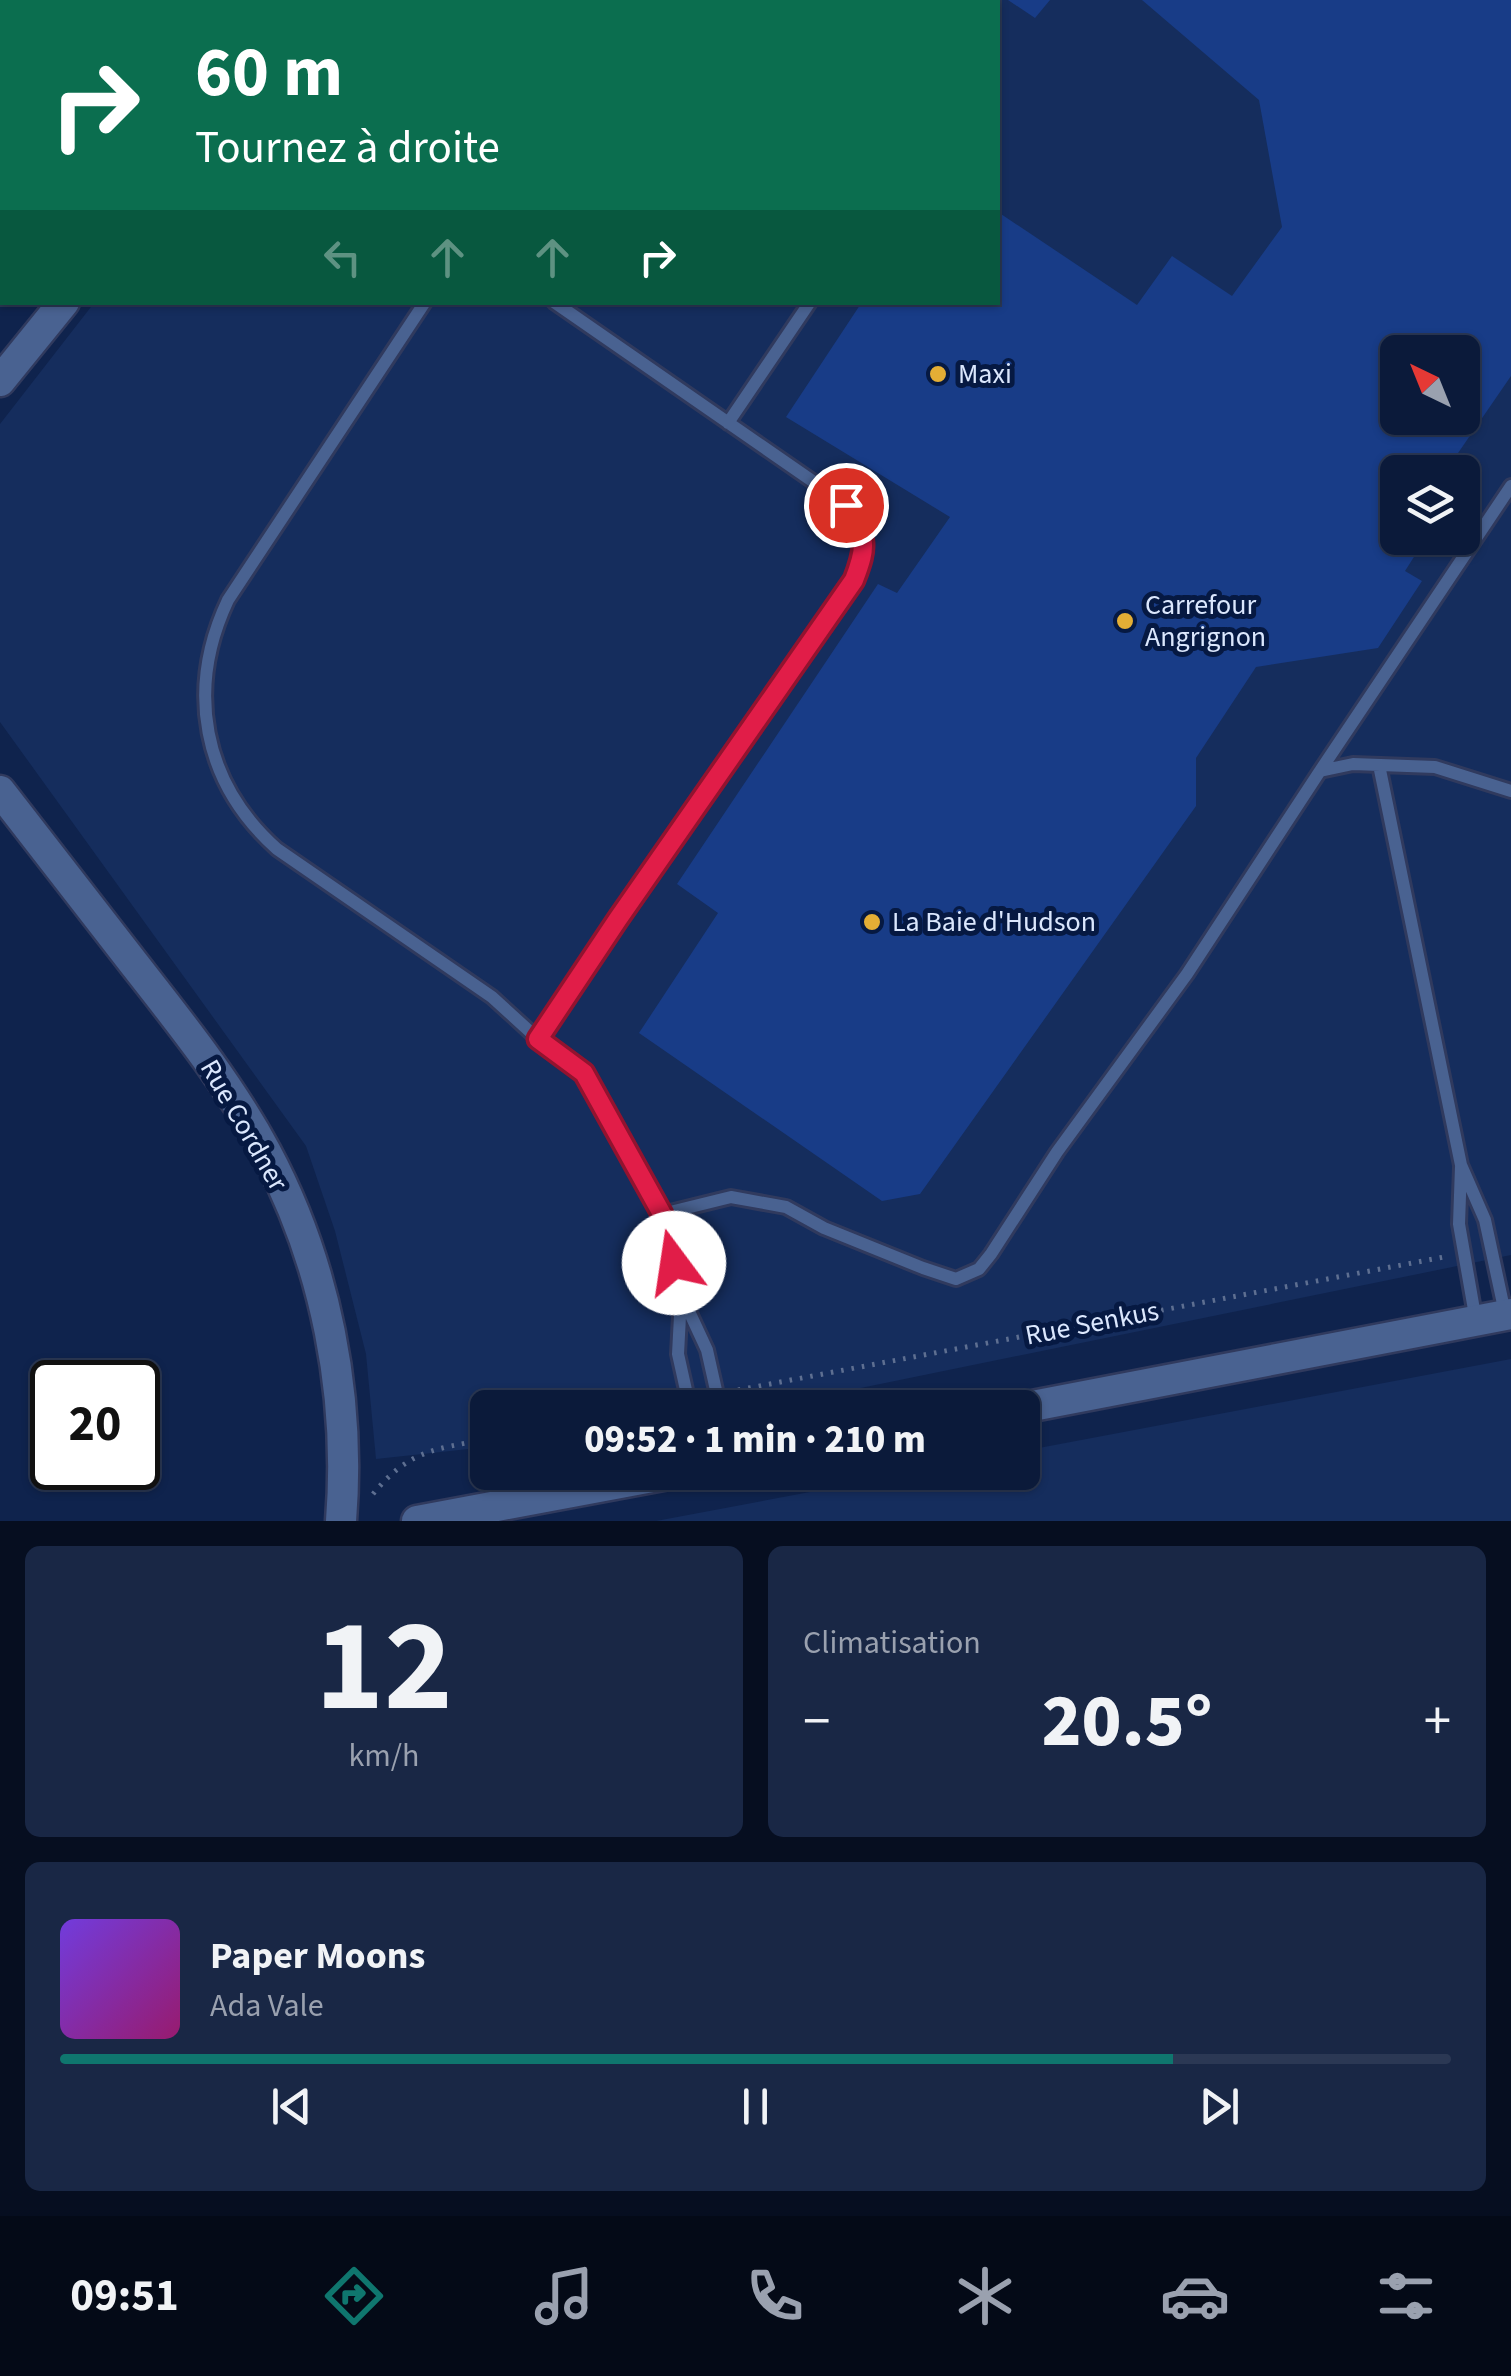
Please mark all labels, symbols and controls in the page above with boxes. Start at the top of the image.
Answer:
text: 60 m [195,23,343,123]
icon: right [30,40,160,170]
text: Tournez à droite [195,116,500,180]
icon: left [315,230,370,285]
icon: ahead [420,230,475,285]
icon: ahead [525,230,580,285]
icon: right [630,230,685,285]
north arrow [1380,335,1480,435]
map controls [1380,335,1480,555]
place label: Maxi [958,354,1012,394]
marker: Maxi [927,363,949,385]
button: layers [1380,455,1480,555]
pin [804,463,889,548]
icon: arrive [819,478,874,533]
place label: Carrefour Angrignon [1145,585,1266,657]
marker: Carrefour Angrignon [1114,610,1136,632]
place label: La Baie d'Hudson [892,902,1096,942]
marker: La Baie d'Hudson [861,911,883,933]
street label: Rue Cordner [190,1052,298,1198]
position arrow [622,1211,726,1315]
street label: Rue Senkus [1022,1290,1162,1356]
speed limit sign: 20 [30,1360,160,1490]
text: 09:52 · 1 min · 210 m [584,1413,926,1467]
text: 12 [315,1575,453,1760]
text: Climatisation [803,1620,981,1666]
text: 20.5° [1041,1668,1213,1775]
text: − [803,1683,830,1761]
text: + [1424,1683,1451,1761]
text: km/h [349,1733,419,1779]
text: Paper Moons [210,1929,425,1983]
text: Ada Vale [210,1983,324,2029]
icon: previous [264,2079,319,2134]
icon: pause [728,2079,783,2134]
icon: next [1192,2079,1247,2134]
icon: directions [319,2261,389,2331]
icon: music [529,2261,599,2331]
icon: phone [740,2261,810,2331]
icon: climate [950,2261,1020,2331]
icon: car [1160,2261,1230,2331]
icon: filters [1371,2261,1441,2331]
text: 09:51 [70,2264,179,2328]

